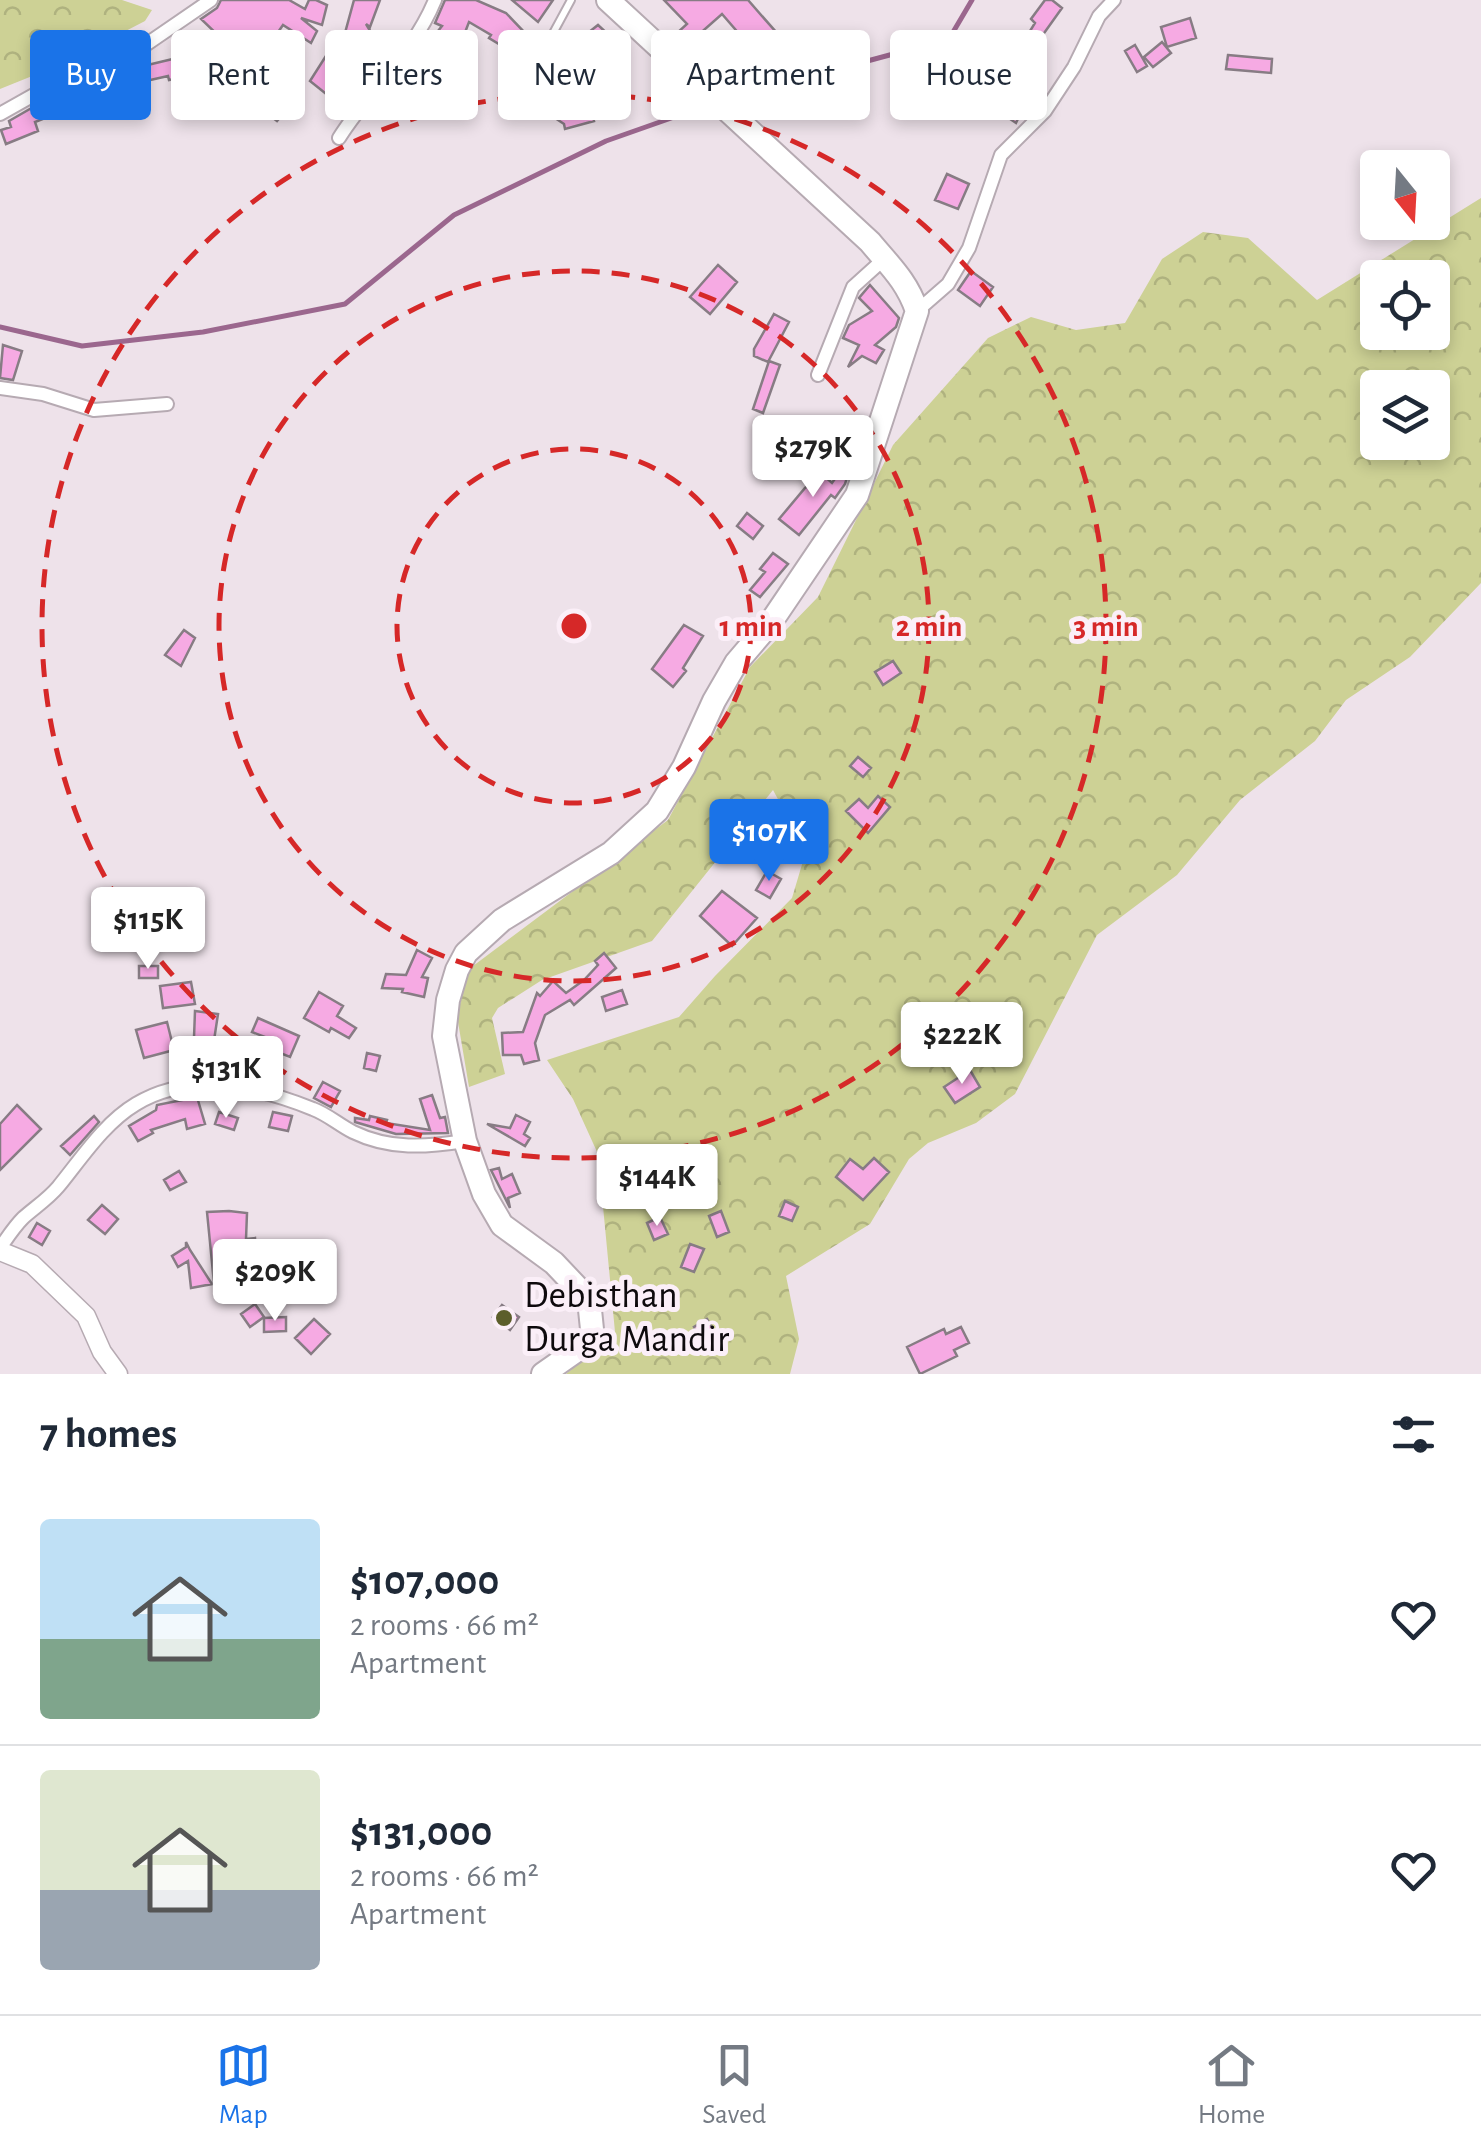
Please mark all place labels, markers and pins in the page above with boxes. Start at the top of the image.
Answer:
pin: $279K [743,415,883,500]
centre of rings [556,608,592,644]
pin: $107K [699,799,839,884]
pin: $115K [78,887,218,972]
pin: $222K [892,1002,1032,1087]
pin: $131K [156,1036,296,1121]
pin: $144K [587,1144,727,1229]
pin: $209K [205,1239,345,1324]
place label: Debisthan Durga Mandir [524,1277,730,1359]
marker: Debisthan Durga Mandir [493,1307,515,1329]

